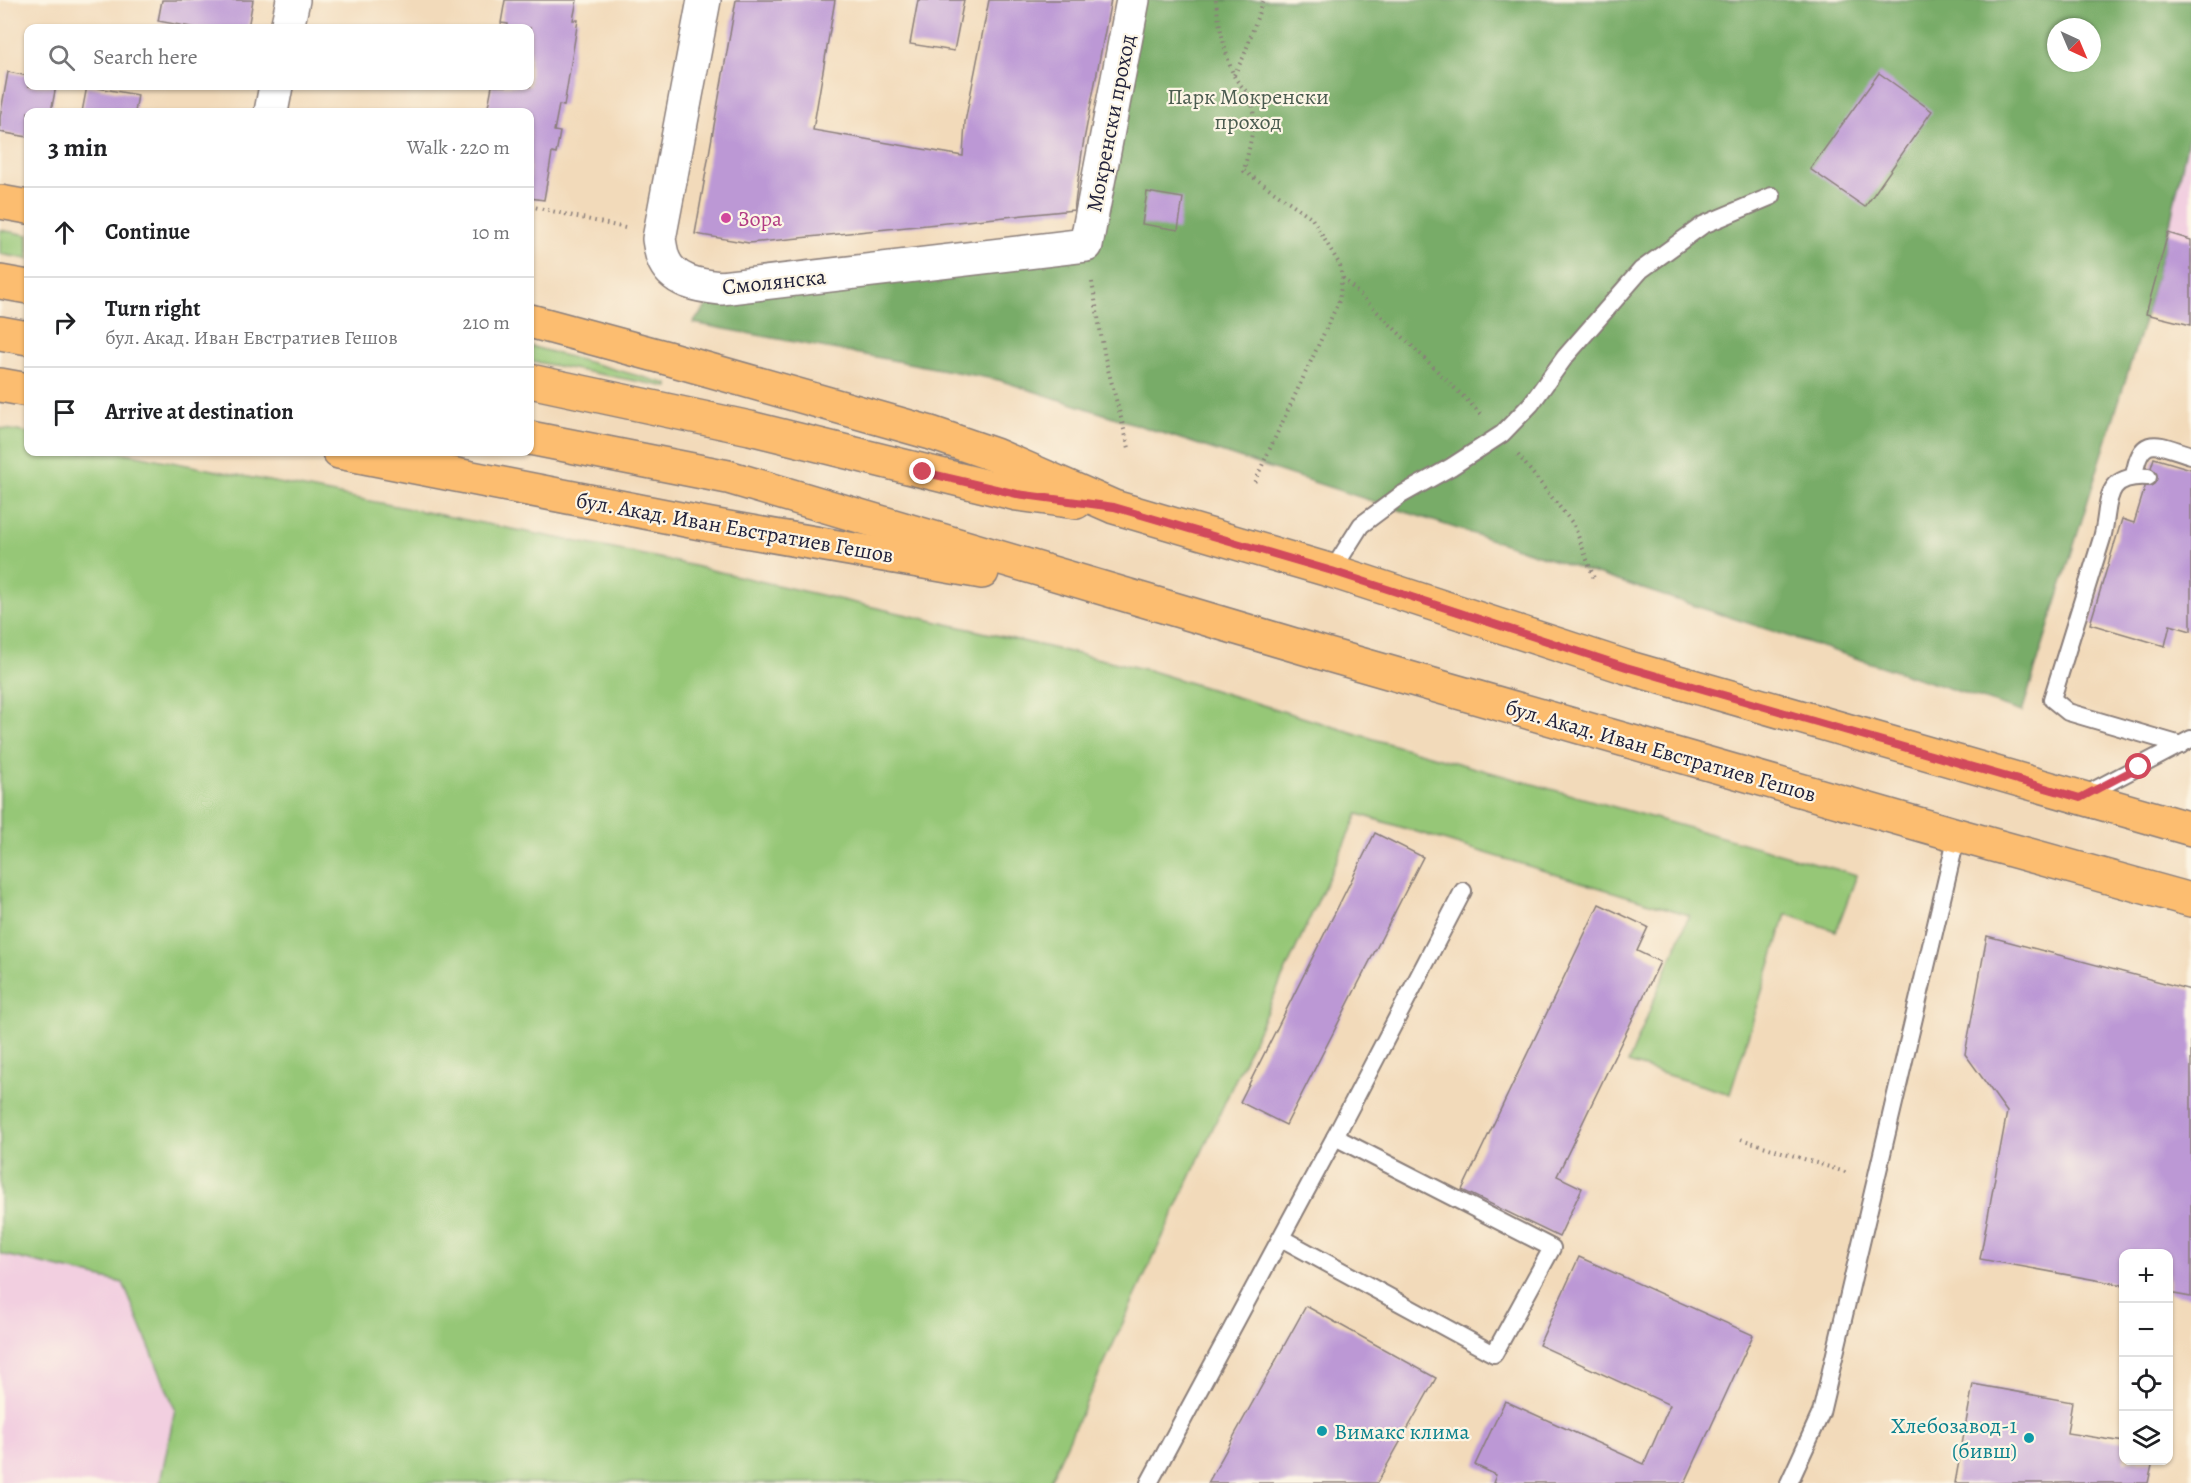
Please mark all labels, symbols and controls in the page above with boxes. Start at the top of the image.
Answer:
north arrow [2047,18,2101,72]
search box [24,24,534,90]
street label: Мокренски проход [1079,32,1143,215]
icon: search [45,41,78,74]
text: Search here [93,42,198,72]
park label: Парк Мокренски проход [1167,82,1329,137]
text: 3 min [48,130,108,165]
text: Walk · 220 m [407,134,510,161]
place label: Зора [738,204,783,234]
marker: Зора [719,211,733,225]
icon: ahead [48,216,81,249]
text: Continue [105,217,190,247]
text: 10 m [472,219,510,246]
street label: Смолянска [721,262,828,302]
text: Turn right [105,294,201,324]
icon: right [48,306,81,339]
text: 210 m [462,309,510,336]
text: бул. Акад. Иван Евстратиев Гешов [105,324,398,351]
icon: arrive [48,396,81,429]
text: Arrive at destination [105,397,294,427]
route end [909,458,935,484]
street label: бул. Акад. Иван Евстратиев Гешов [574,485,896,571]
street label: бул. Акад. Иван Евстратиев Гешов [1502,692,1820,810]
route start [2125,753,2151,779]
map controls [2119,1249,2173,1465]
button: + [2119,1249,2173,1303]
button: − [2119,1303,2173,1357]
button: locate [2119,1357,2173,1411]
place label: Хлебозавод-1 (бивш) [1891,1411,2017,1466]
button: layers [2119,1411,2173,1465]
place label: Вимакс клима [1334,1417,1471,1447]
marker: Вимакс клима [1315,1424,1329,1438]
marker: Хлебозавод-1 (бивш) [2022,1431,2036,1445]

